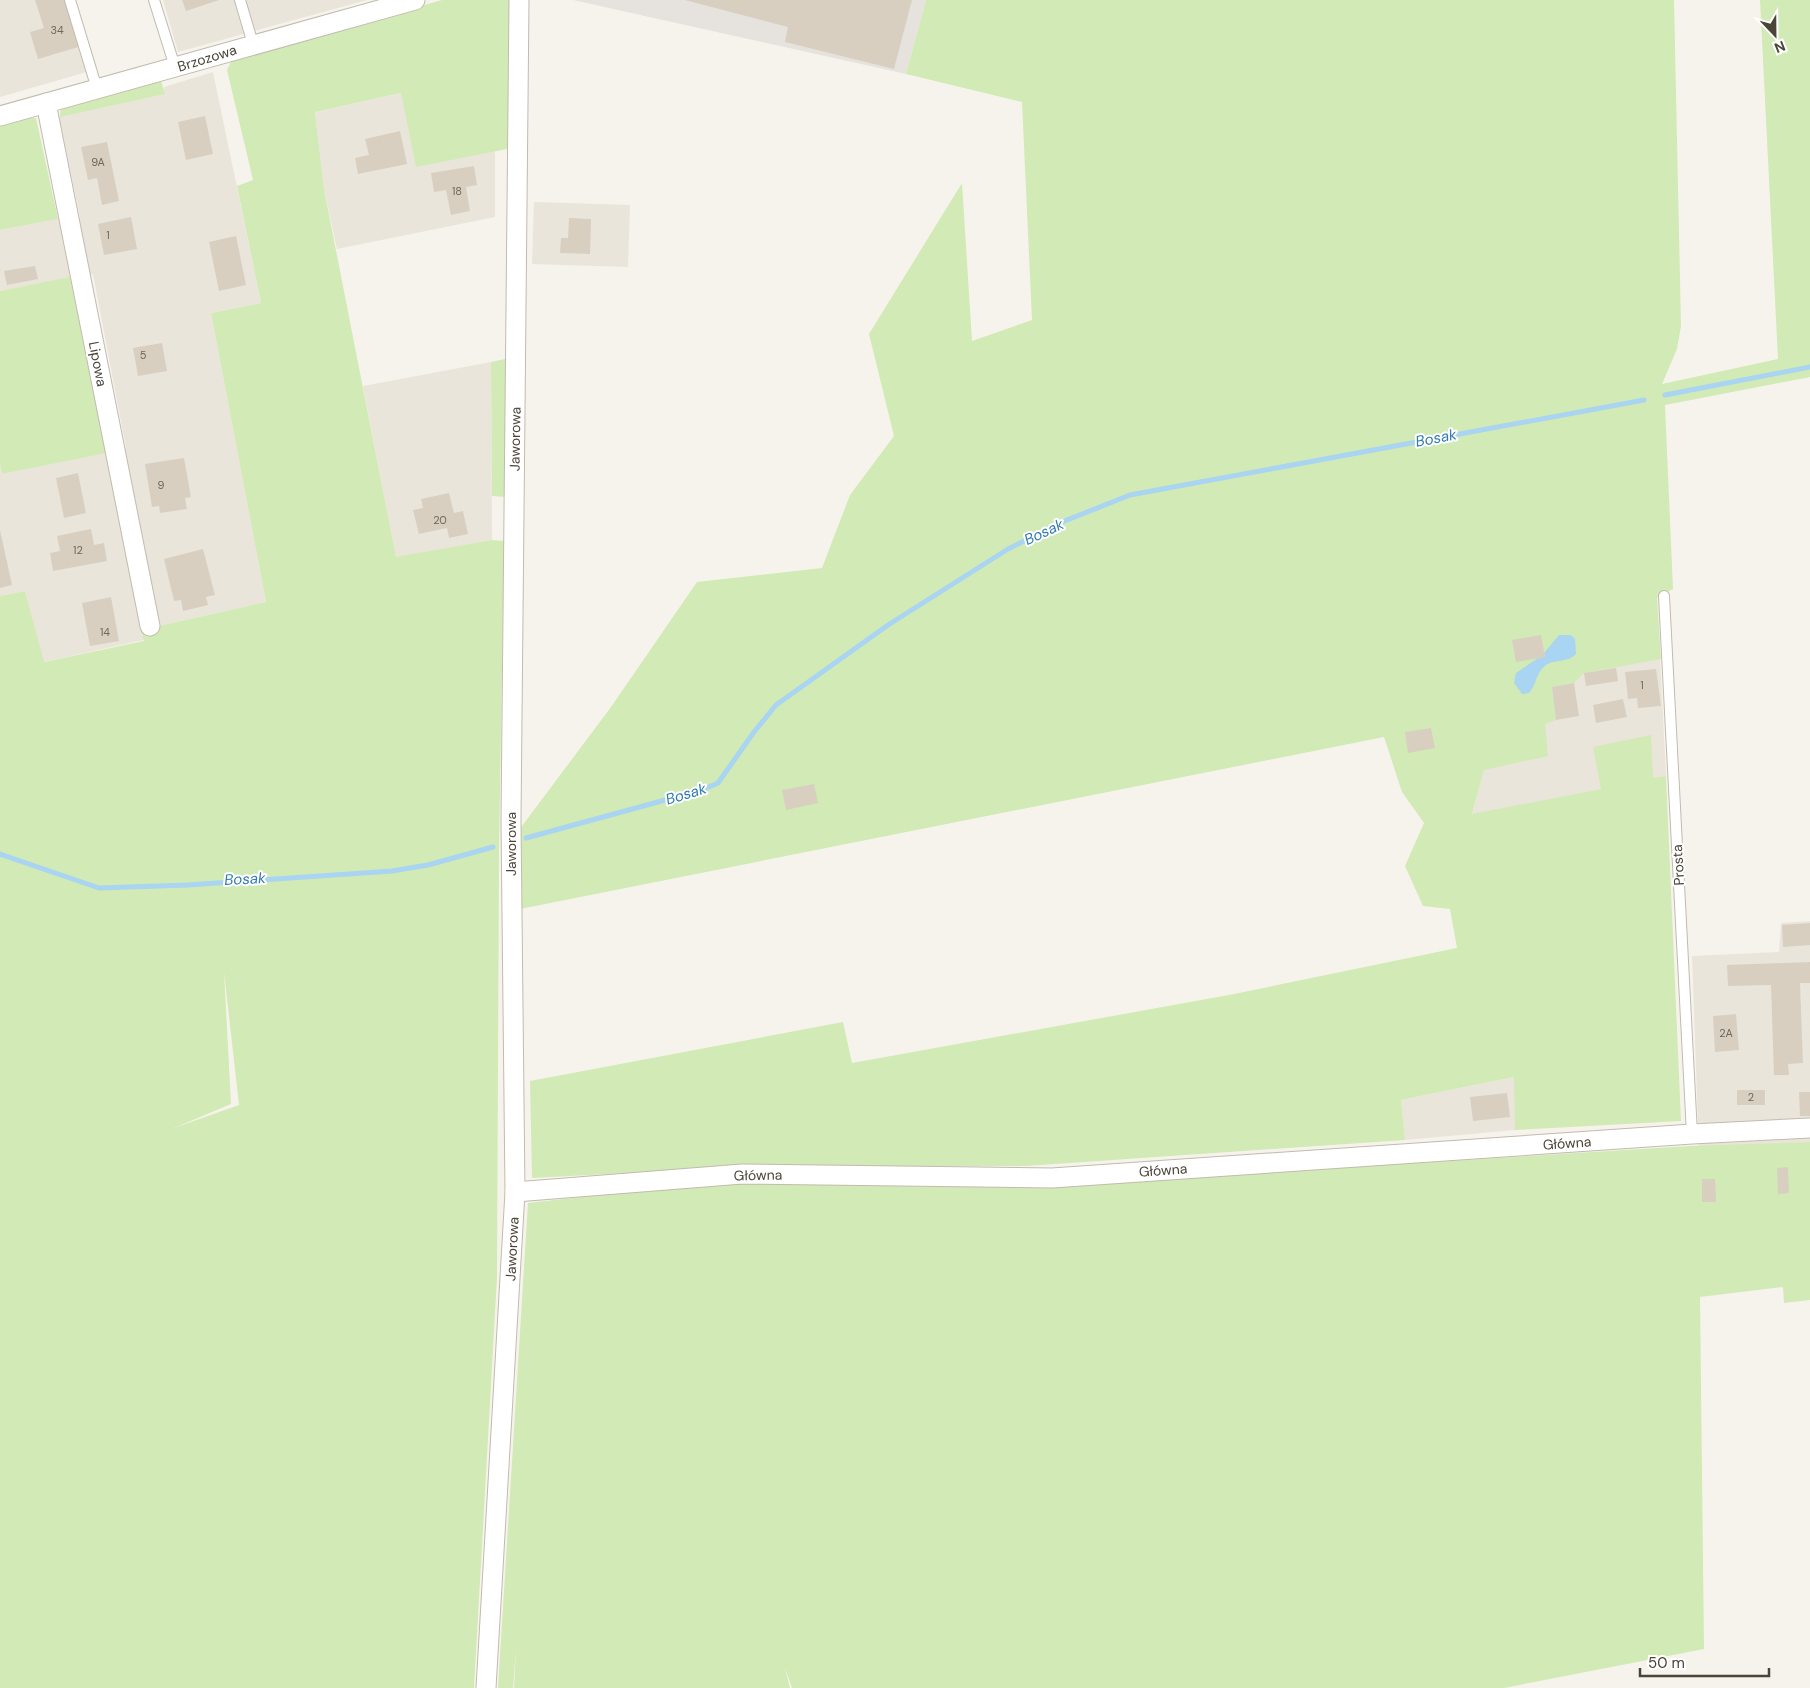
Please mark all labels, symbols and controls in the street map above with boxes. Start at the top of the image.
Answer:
north arrow [1750,10,1800,60]
house number: 34 [50,23,64,37]
text: N [1772,37,1788,57]
street label: Brzozowa [175,40,239,76]
house number: 9A [91,155,105,169]
house number: 18 [452,184,462,198]
house number: 1 [106,228,110,242]
street label: Lipowa [85,340,111,388]
house number: 5 [140,348,147,362]
street label: Jaworowa [505,407,525,471]
water label: Bosak [1414,424,1459,452]
house number: 9 [158,478,165,492]
house number: 20 [433,513,447,527]
water label: Bosak [1021,514,1067,550]
house number: 12 [73,543,83,557]
house number: 14 [100,625,110,639]
house number: 1 [1640,678,1644,692]
water label: Bosak [663,778,709,810]
street label: Jaworowa [502,812,520,876]
street label: Prosta [1668,844,1688,886]
water label: Bosak [224,868,267,890]
house number: 2A [1719,1026,1733,1040]
house number: 2 [1748,1090,1754,1104]
street label: Główna [1542,1132,1592,1154]
street label: Główna [1138,1159,1188,1181]
street label: Główna [734,1166,782,1184]
street label: Jaworowa [501,1216,523,1282]
scale bar [1640,1646,1769,1678]
text: 50 m [1648,1653,1685,1673]

